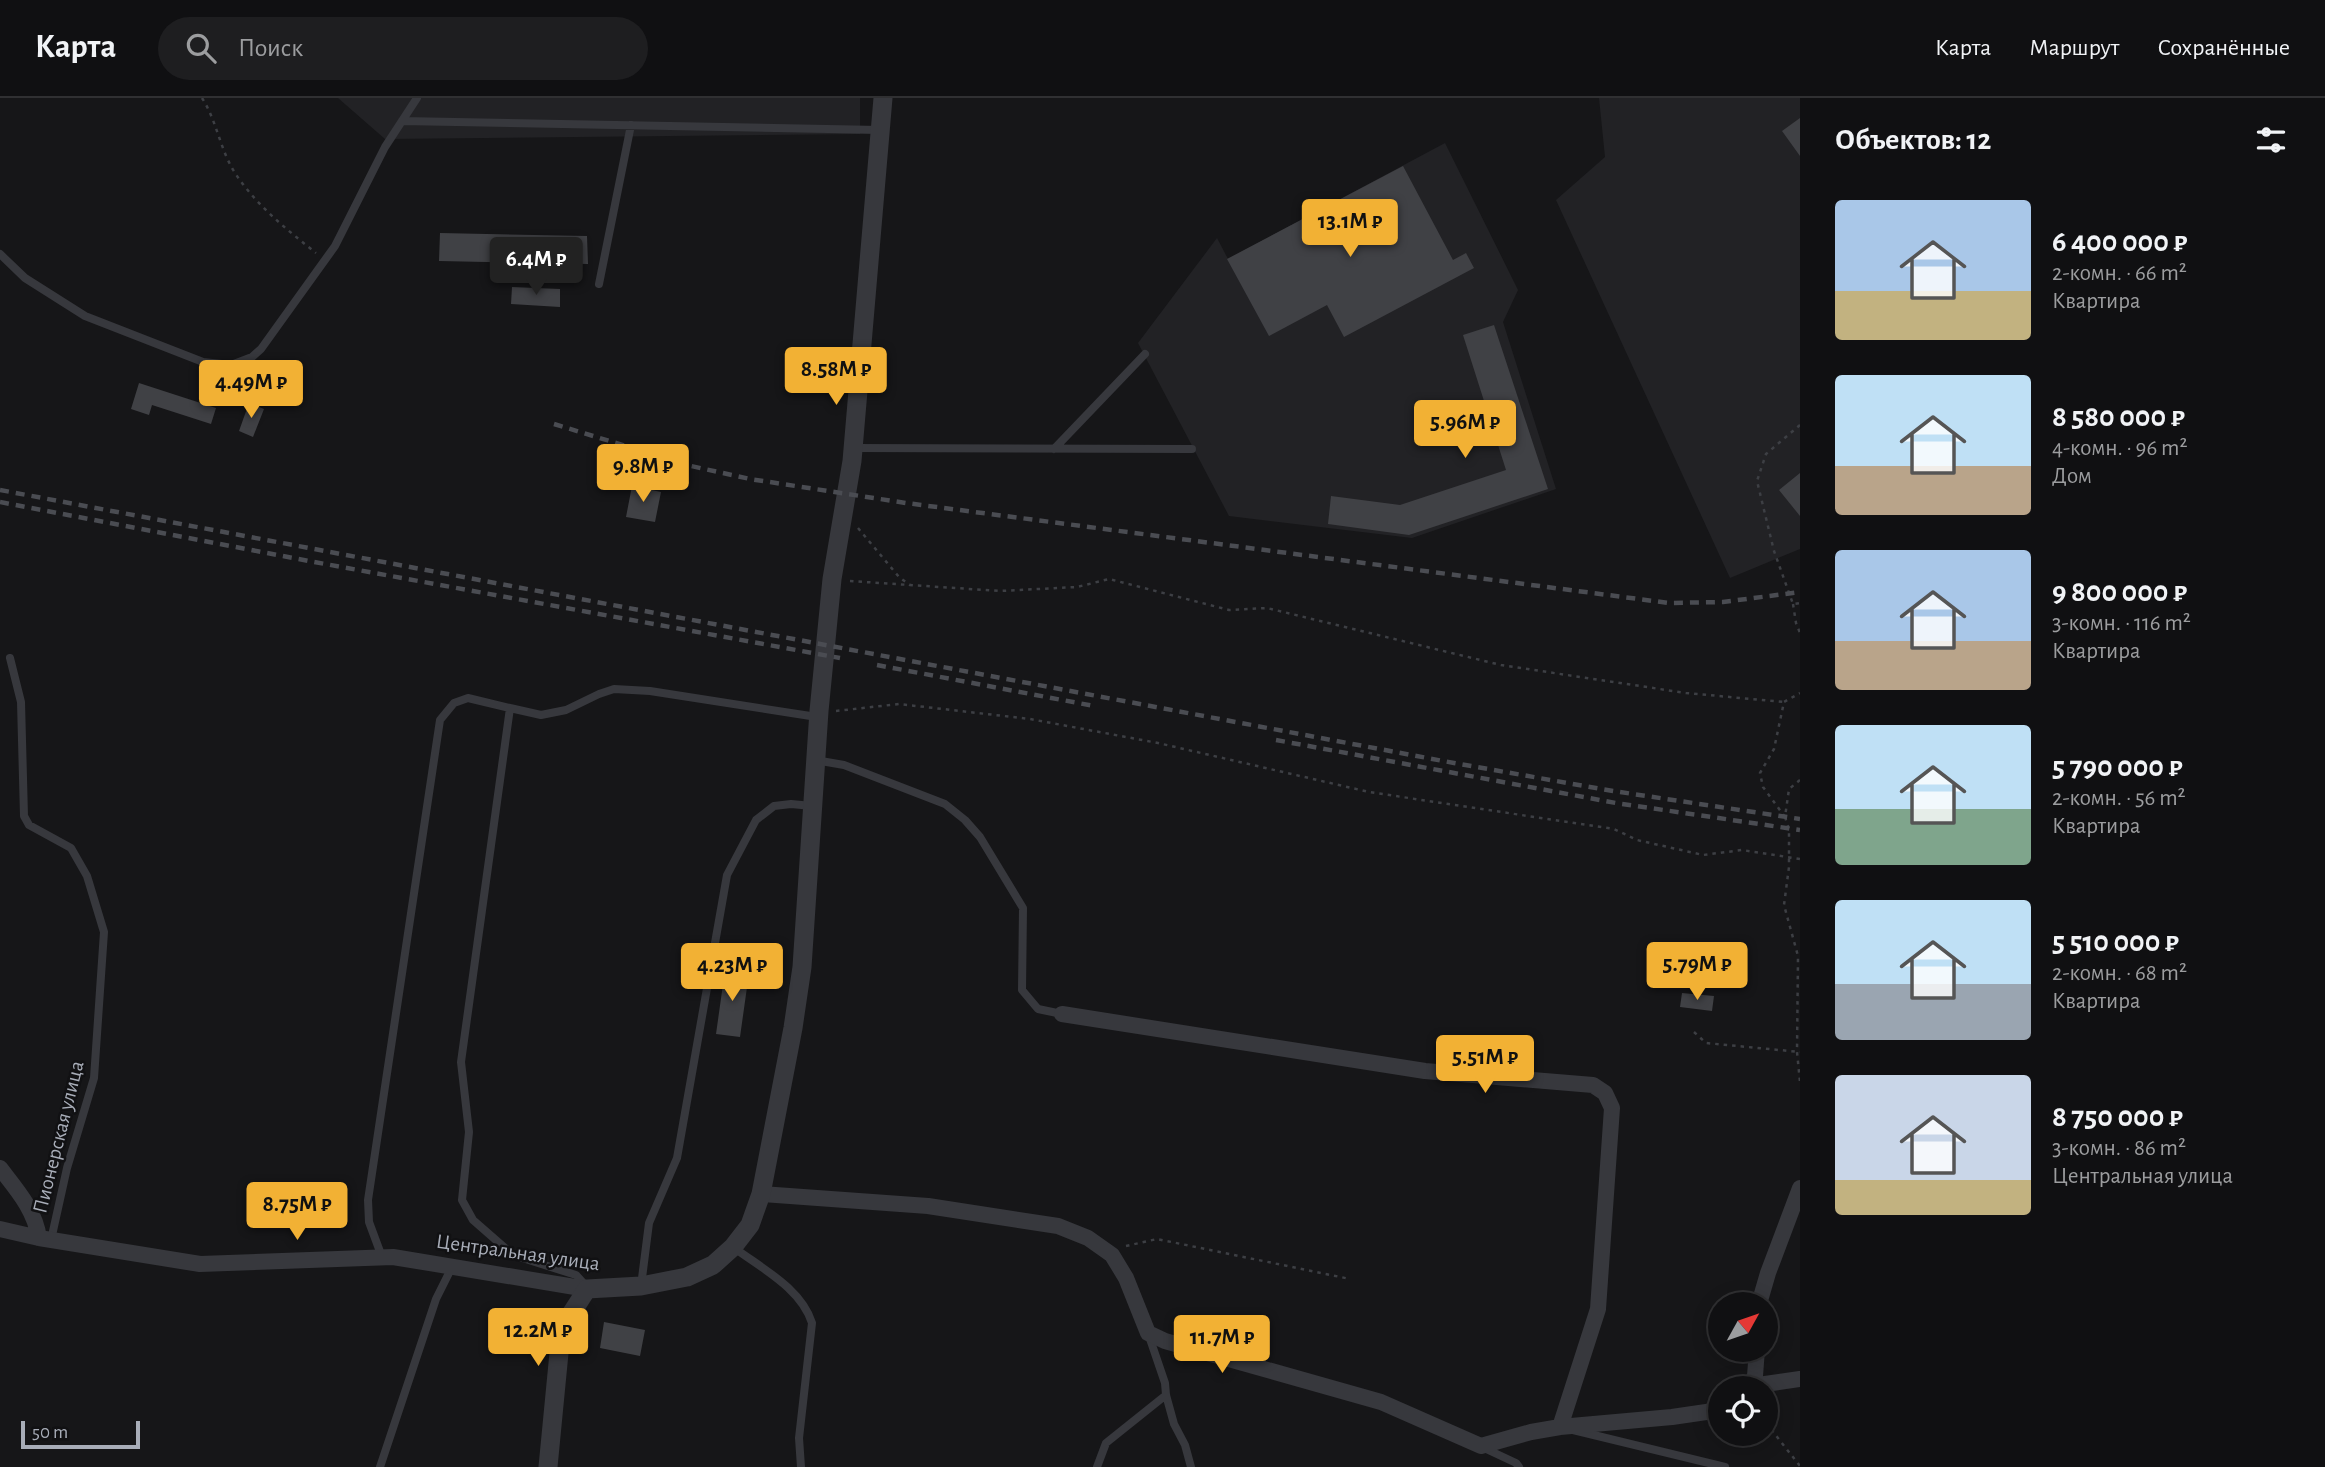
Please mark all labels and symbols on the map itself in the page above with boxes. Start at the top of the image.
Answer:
pin: 13.1M ₽ [1285,200,1415,259]
pin: 6.4M ₽ [479,238,593,297]
pin: 8.58M ₽ [771,348,901,407]
pin: 4.49M ₽ [186,360,316,420]
pin: 5.96M ₽ [1400,400,1530,460]
pin: 9.8M ₽ [586,444,700,504]
pin: 5.79M ₽ [1632,942,1762,1002]
pin: 4.23M ₽ [667,944,797,1003]
pin: 5.51M ₽ [1420,1035,1550,1095]
street label: Пионерская улица [29,1058,88,1216]
pin: 8.75M ₽ [232,1182,362,1242]
street label: Центральная улица [435,1231,602,1274]
north arrow [1708,1292,1778,1362]
pin: 12.2M ₽ [473,1308,603,1368]
pin: 11.7M ₽ [1157,1316,1287,1375]
scale bar [21,1418,140,1450]

